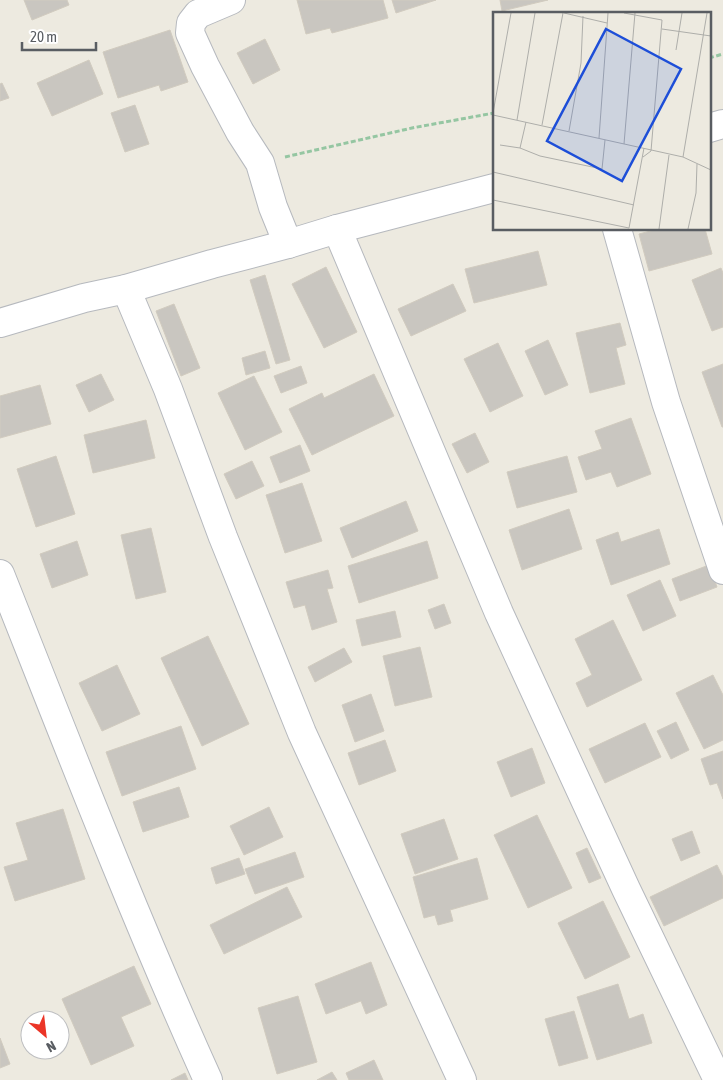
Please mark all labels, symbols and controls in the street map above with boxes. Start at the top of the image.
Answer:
inset map [493,12,710,230]
scale bar [22,20,96,52]
text: 20 m [30,28,57,45]
north arrow [20,1010,70,1060]
text: N [44,1037,59,1055]

